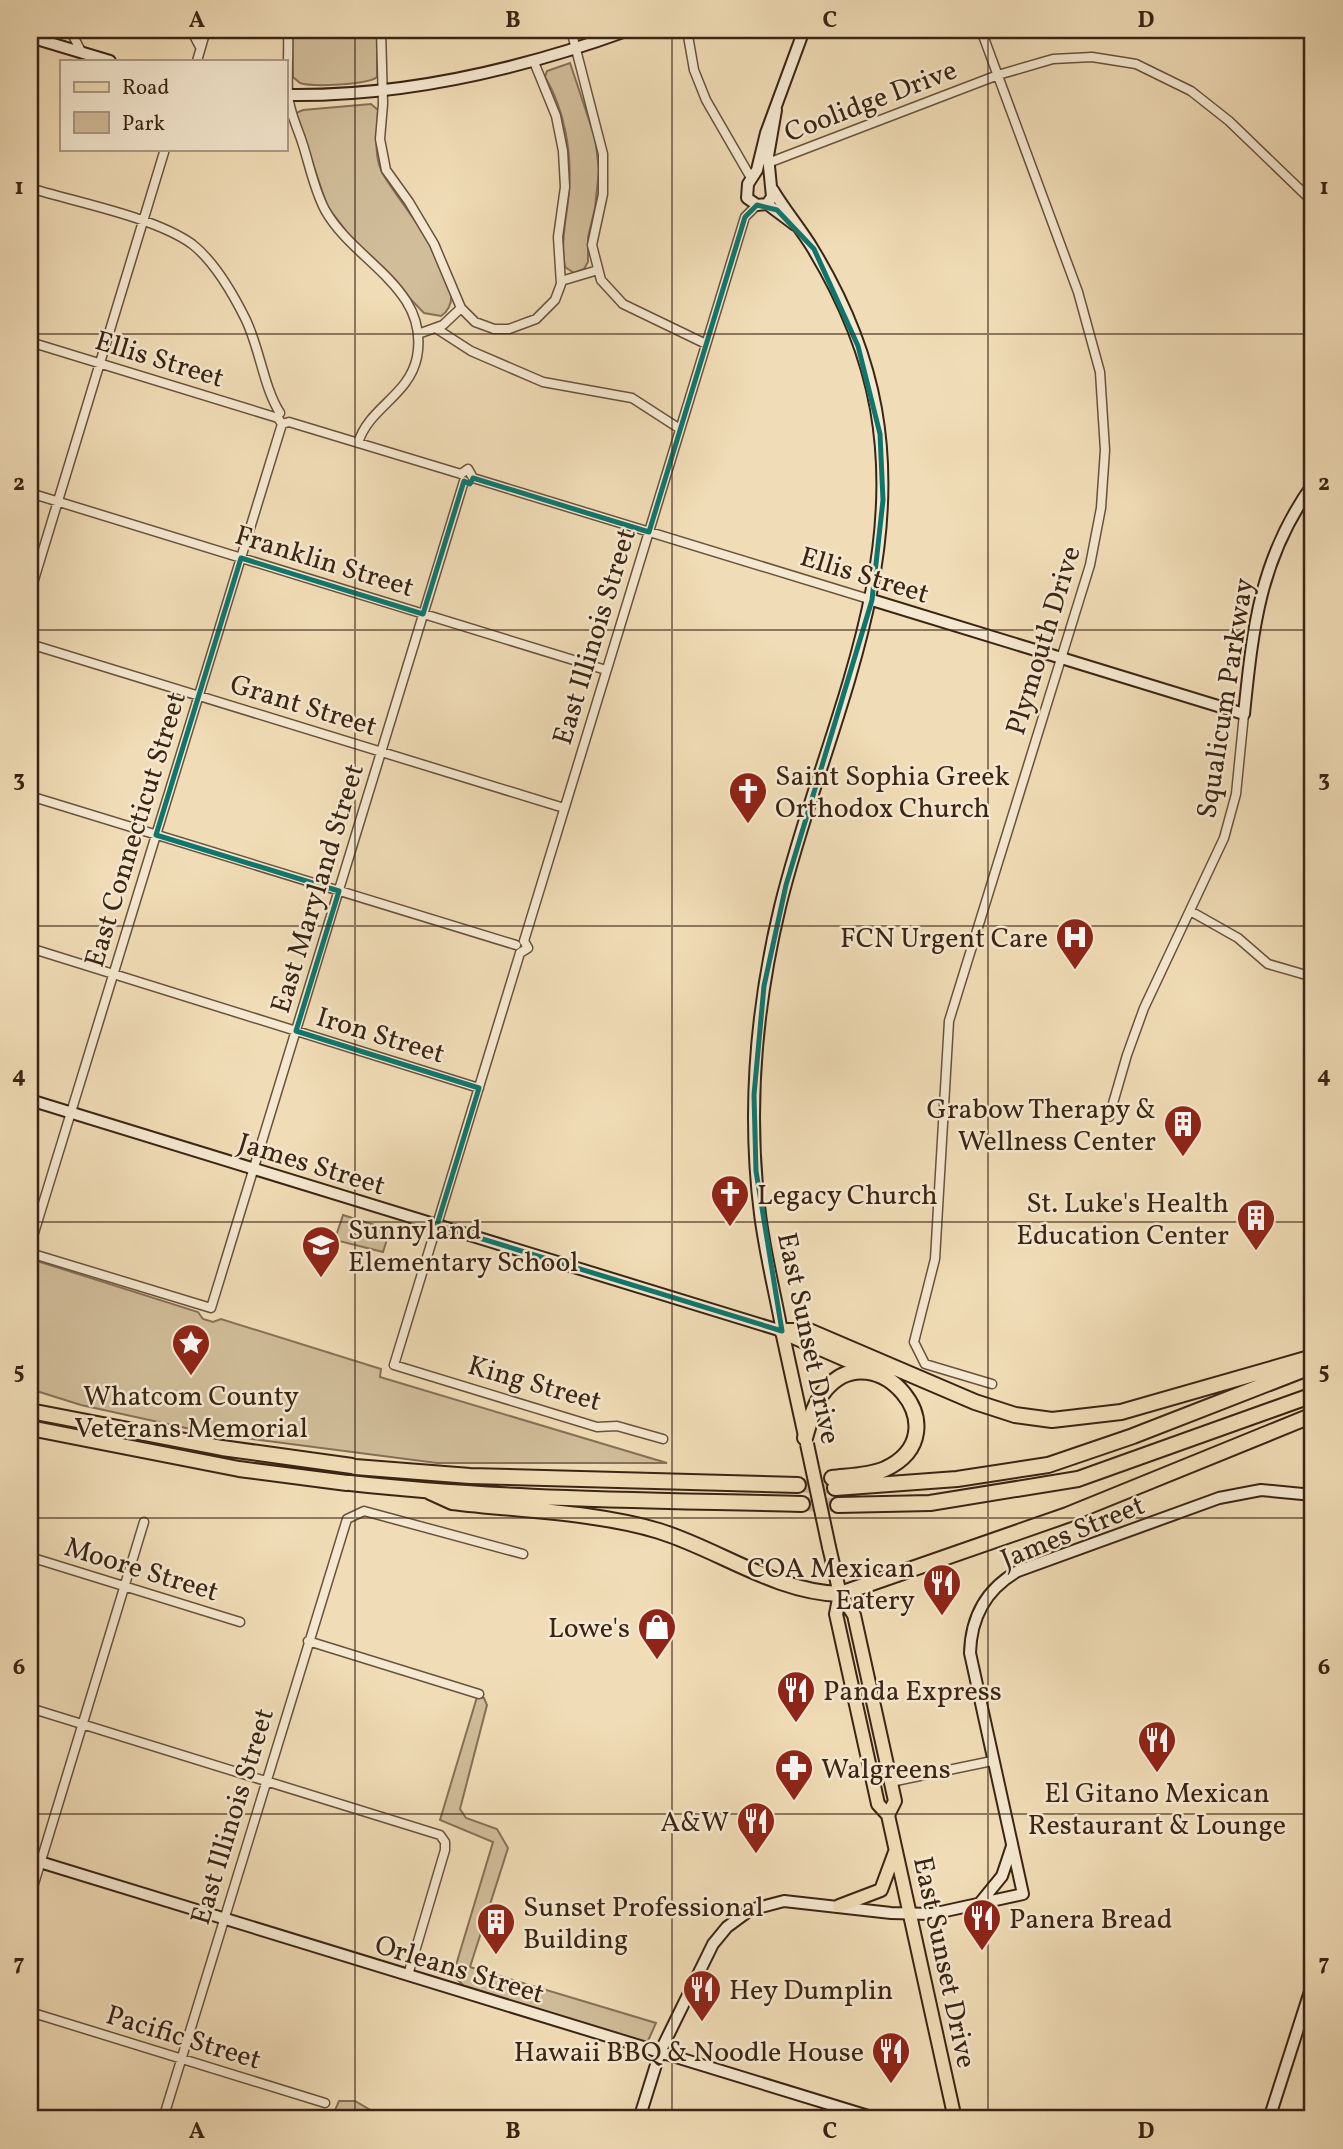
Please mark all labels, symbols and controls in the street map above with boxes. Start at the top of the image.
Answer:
text: A [189,5,205,37]
text: B [505,5,521,37]
text: C [823,5,837,37]
text: D [1138,5,1155,37]
street label: Coolidge Drive [779,52,963,153]
legend [60,60,287,150]
text: Road [122,74,169,103]
text: Park [122,110,165,139]
text: 1 [14,172,24,204]
text: 1 [1319,172,1329,204]
street label: Ellis Street [90,322,229,398]
text: 2 [13,468,25,500]
text: 2 [1318,468,1330,500]
street label: Franklin Street [230,517,418,608]
street label: East Illinois Street [544,524,647,750]
street label: Ellis Street [795,538,934,614]
street label: Plymouth Drive [997,541,1092,740]
street label: Squalicum Parkway [1188,575,1265,821]
street label: Grant Street [225,666,382,747]
street label: East Connecticut Street [76,687,197,972]
place label: Saint Sophia Greek Orthodox Church [775,758,1010,829]
street label: East Maryland Street [262,759,375,1018]
text: 3 [13,764,25,796]
text: 3 [1318,764,1330,796]
church icon: Saint Sophia Greek Orthodox Church [727,770,769,825]
hospital icon: FCN Urgent Care [1054,916,1096,971]
place label: FCN Urgent Care [840,920,1048,959]
street label: Iron Street [311,998,449,1074]
text: 4 [12,1060,26,1092]
text: 4 [1317,1060,1331,1092]
place label: Grabow Therapy & Wellness Center [926,1091,1156,1162]
building icon: Grabow Therapy & Wellness Center [1162,1103,1204,1158]
street label: James Street [233,1124,390,1206]
church icon: Legacy Church [709,1173,751,1228]
place label: Legacy Church [757,1177,938,1216]
place label: St. Luke's Health Education Center [1016,1185,1229,1256]
building icon: St. Luke's Health Education Center [1235,1197,1277,1252]
place label: Sunnyland Elementary School [348,1212,579,1283]
school or university icon: Sunnyland Elementary School [300,1224,342,1279]
street label: East Sunset Drive [766,1229,849,1448]
place icon: Whatcom County Veterans Memorial [170,1322,212,1377]
street label: King Street [463,1347,606,1422]
text: 5 [13,1356,25,1388]
text: 5 [1318,1356,1330,1388]
place label: Whatcom County Veterans Memorial [74,1378,308,1449]
street label: James Street [995,1487,1151,1580]
street label: Moore Street [59,1528,223,1612]
place label: COA Mexican Eatery [747,1550,915,1621]
restaurant icon: COA Mexican Eatery [921,1562,963,1617]
shop icon: Lowe's [636,1606,678,1661]
place label: Lowe's [548,1610,630,1649]
text: 6 [13,1652,25,1684]
text: 6 [1318,1652,1330,1684]
restaurant icon: Panda Express [775,1669,817,1724]
place label: Panda Express [823,1673,1002,1712]
street label: East Illinois Street [182,1704,285,1930]
restaurant icon: El Gitano Mexican Restaurant & Lounge [1136,1719,1178,1774]
pharmacy icon: Walgreens [773,1747,815,1802]
place label: Walgreens [821,1751,951,1790]
place label: El Gitano Mexican Restaurant & Lounge [1028,1775,1286,1846]
restaurant icon: A&W [735,1800,777,1855]
place label: A&W [660,1804,729,1843]
street label: East Sunset Drive [902,1853,985,2072]
place label: Sunset Professional Building [523,1889,764,1960]
restaurant icon: Panera Bread [961,1897,1003,1952]
building icon: Sunset Professional Building [475,1901,517,1956]
place label: Panera Bread [1009,1901,1173,1940]
street label: Orleans Street [370,1926,549,2015]
text: 7 [14,1948,25,1980]
text: 7 [1319,1948,1330,1980]
restaurant icon: Hey Dumplin [681,1968,723,2023]
place label: Hey Dumplin [729,1972,893,2011]
street label: Pacific Street [101,1996,266,2080]
restaurant icon: Hawaii BBQ & Noodle House [870,2030,912,2085]
place label: Hawaii BBQ & Noodle House [514,2034,864,2073]
text: A [189,2116,205,2148]
text: B [505,2116,521,2148]
text: C [823,2116,837,2148]
text: D [1138,2116,1155,2148]

